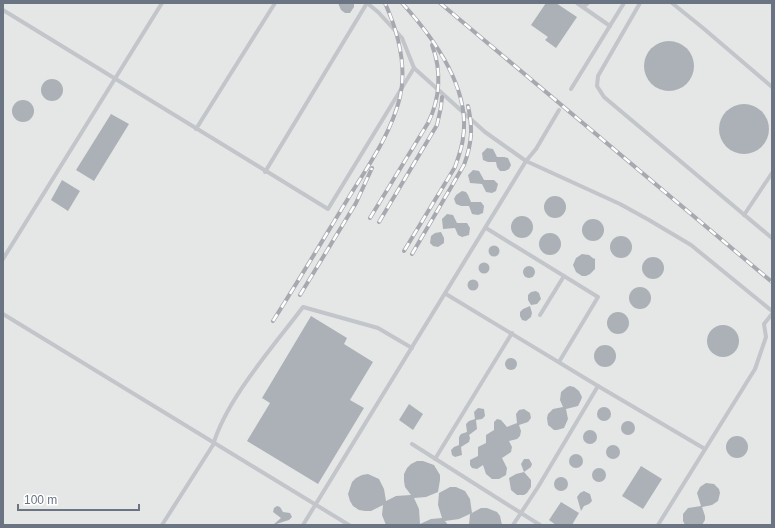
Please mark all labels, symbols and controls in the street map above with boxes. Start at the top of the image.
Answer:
scale bar [18,486,139,512]
text: 100 m [24,493,57,507]

